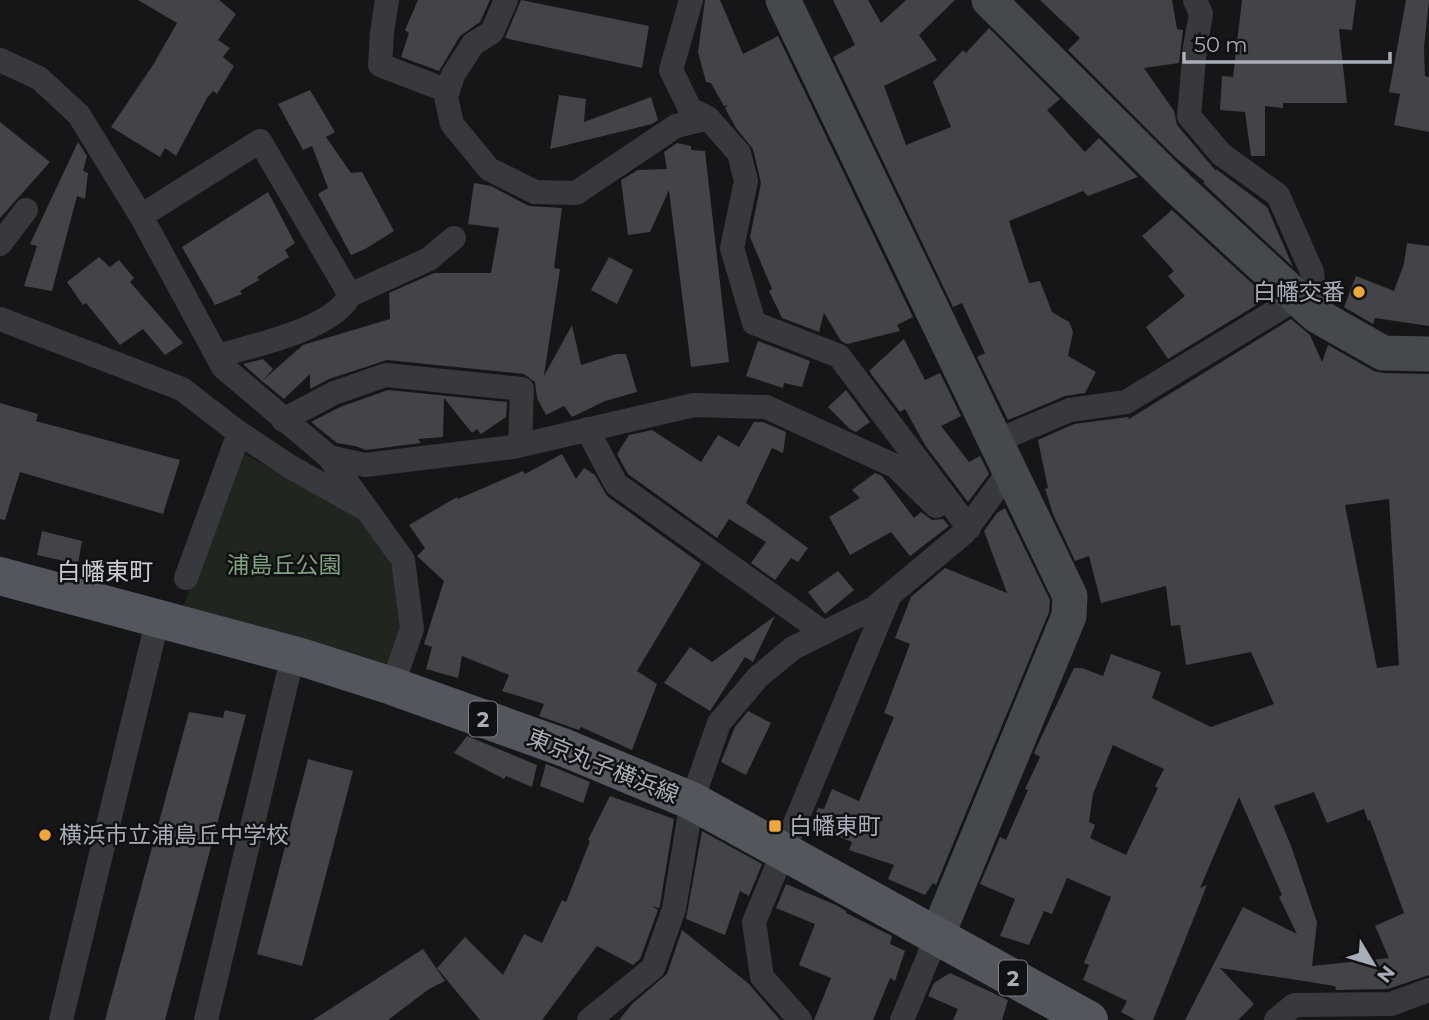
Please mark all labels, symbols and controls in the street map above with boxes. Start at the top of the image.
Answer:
scale bar [1184,21,1390,65]
text: 50 m [1194,32,1248,57]
place label: 白幡交番 [1253,278,1345,306]
marker: 白幡交番 [1351,284,1367,300]
park label: 浦島丘公園 [227,551,342,579]
district label: 白幡東町 [57,557,153,586]
road number: 2 [469,702,497,736]
street label: 東京丸子横浜線 [523,723,683,809]
place label: 白幡東町 [789,812,881,840]
marker: 白幡東町 [767,818,783,834]
place label: 横浜市立浦島丘中学校 [59,821,289,849]
marker: 横浜市立浦島丘中学校 [37,827,53,843]
north arrow [1338,929,1408,999]
road number: 2 [999,960,1027,996]
text: N [1372,961,1400,987]

